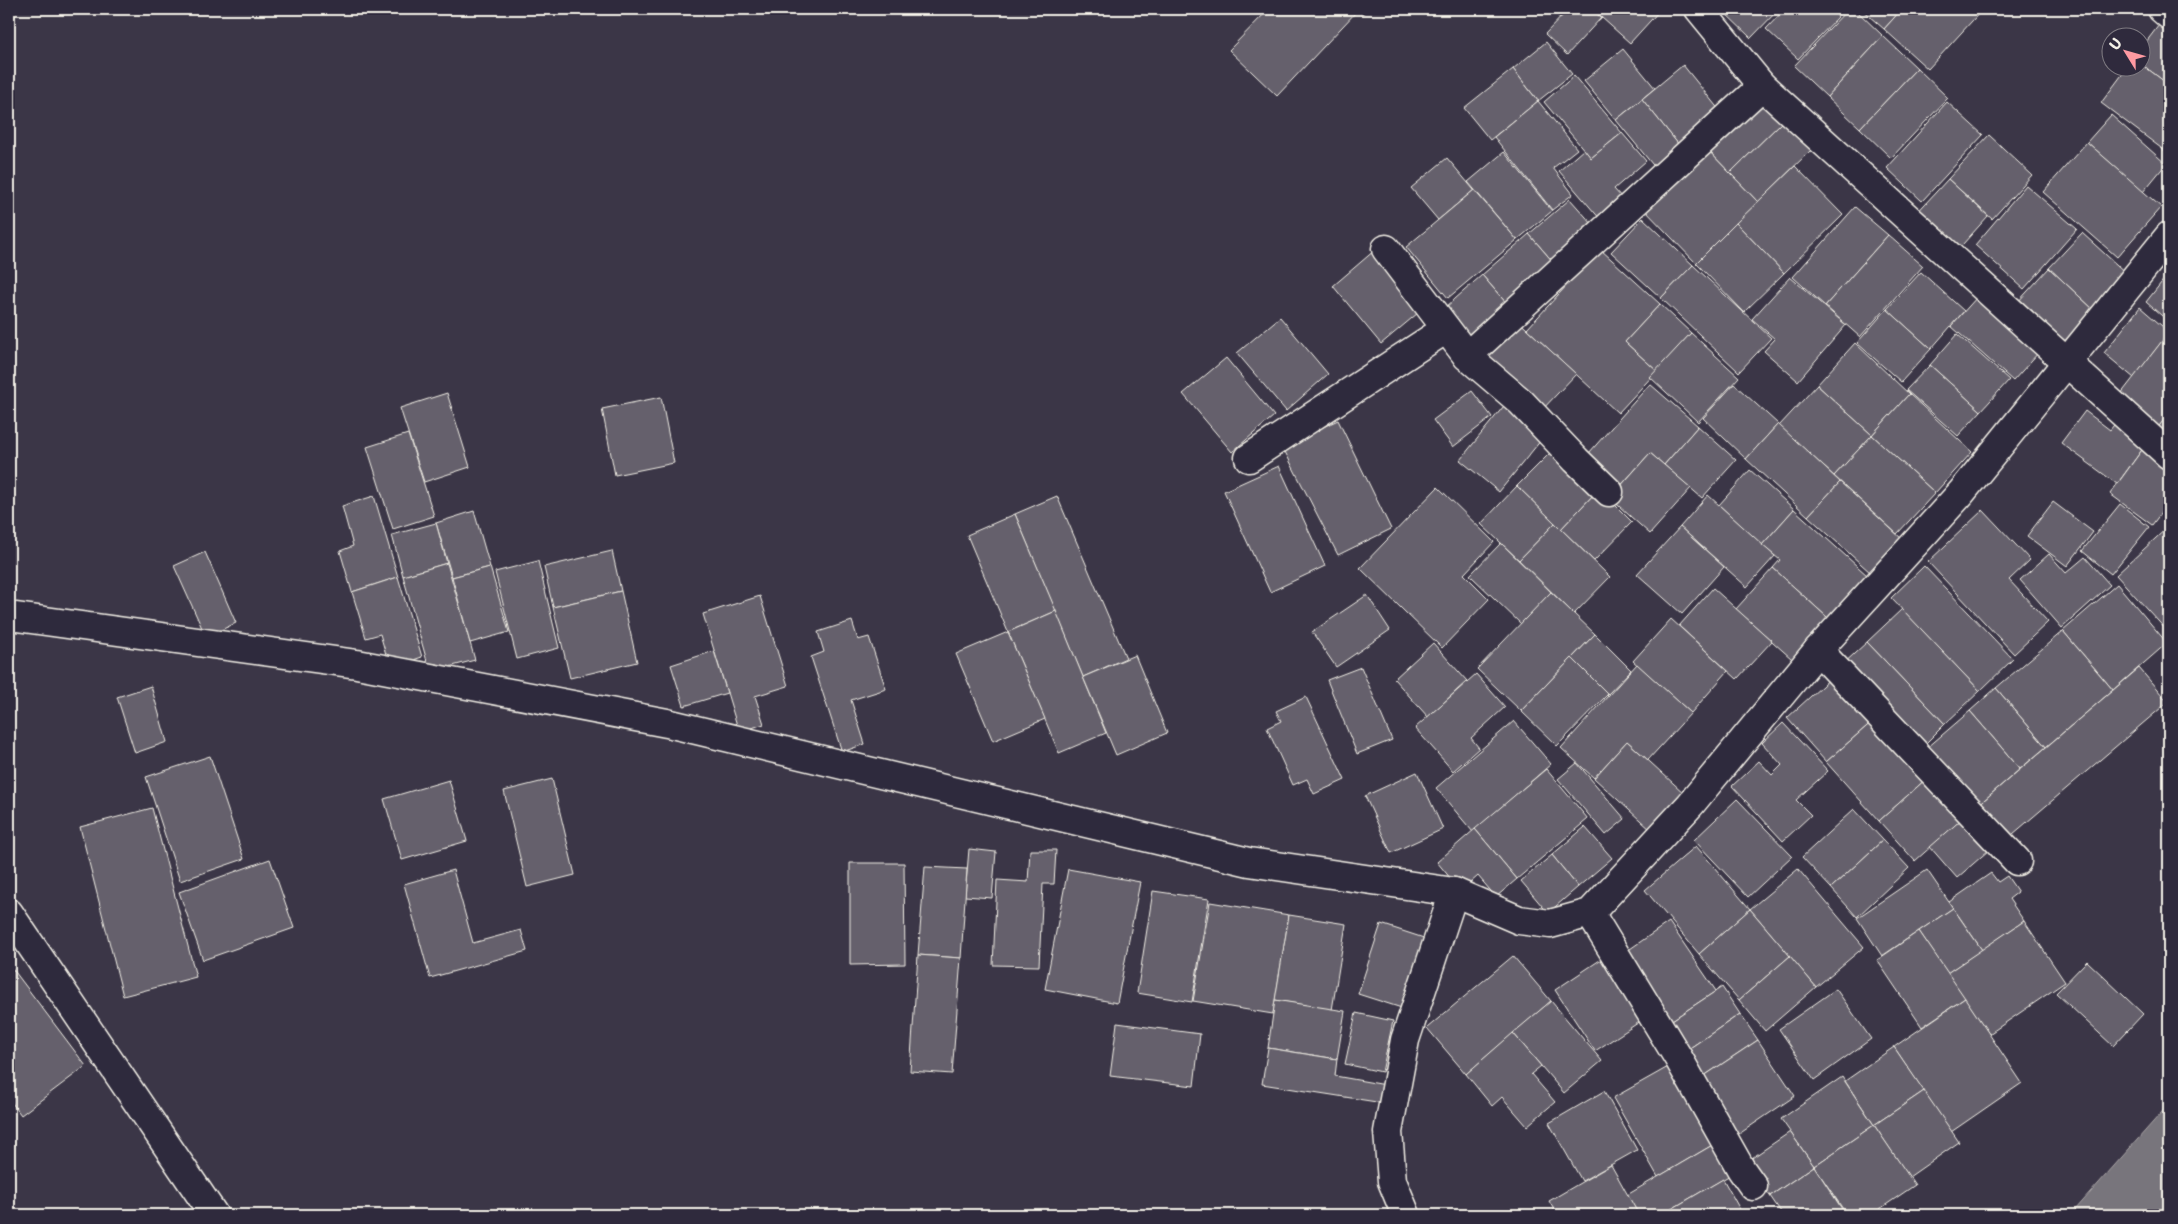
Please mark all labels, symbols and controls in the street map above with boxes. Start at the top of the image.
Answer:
north arrow [2100,28,2150,78]
text: U [2104,33,2127,54]

